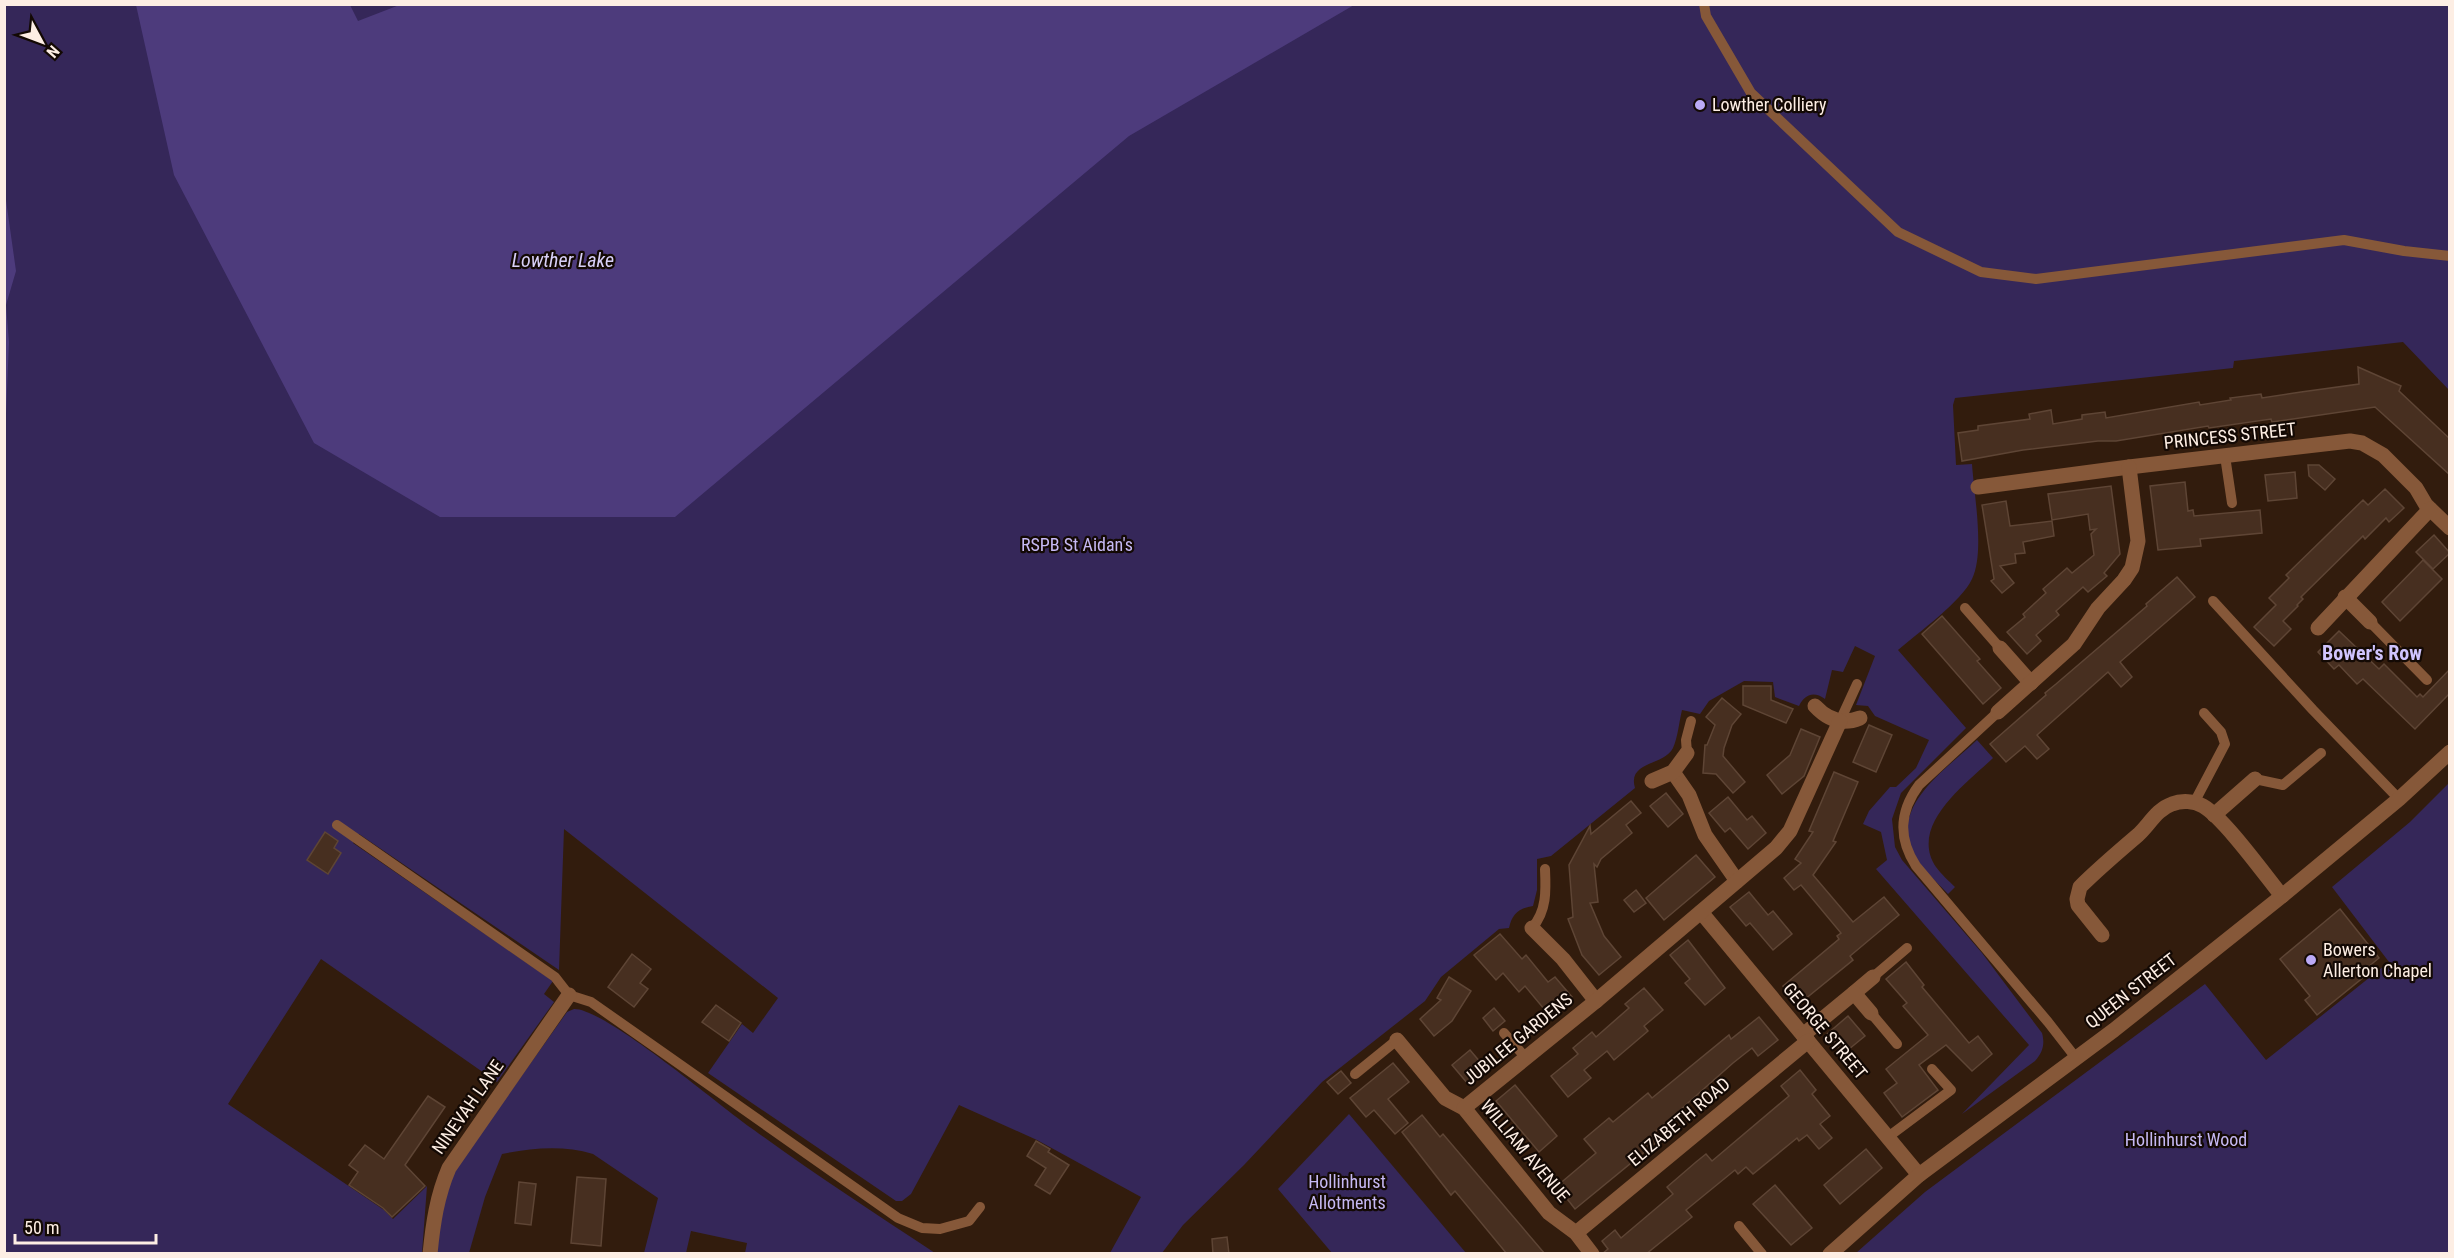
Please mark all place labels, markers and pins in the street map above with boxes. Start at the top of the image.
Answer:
place label: Lowther Colliery [1712,94,1827,115]
marker: Lowther Colliery [1693,98,1707,112]
place label: Bowers Allerton Chapel [2323,939,2432,981]
marker: Bowers Allerton Chapel [2304,953,2318,967]

